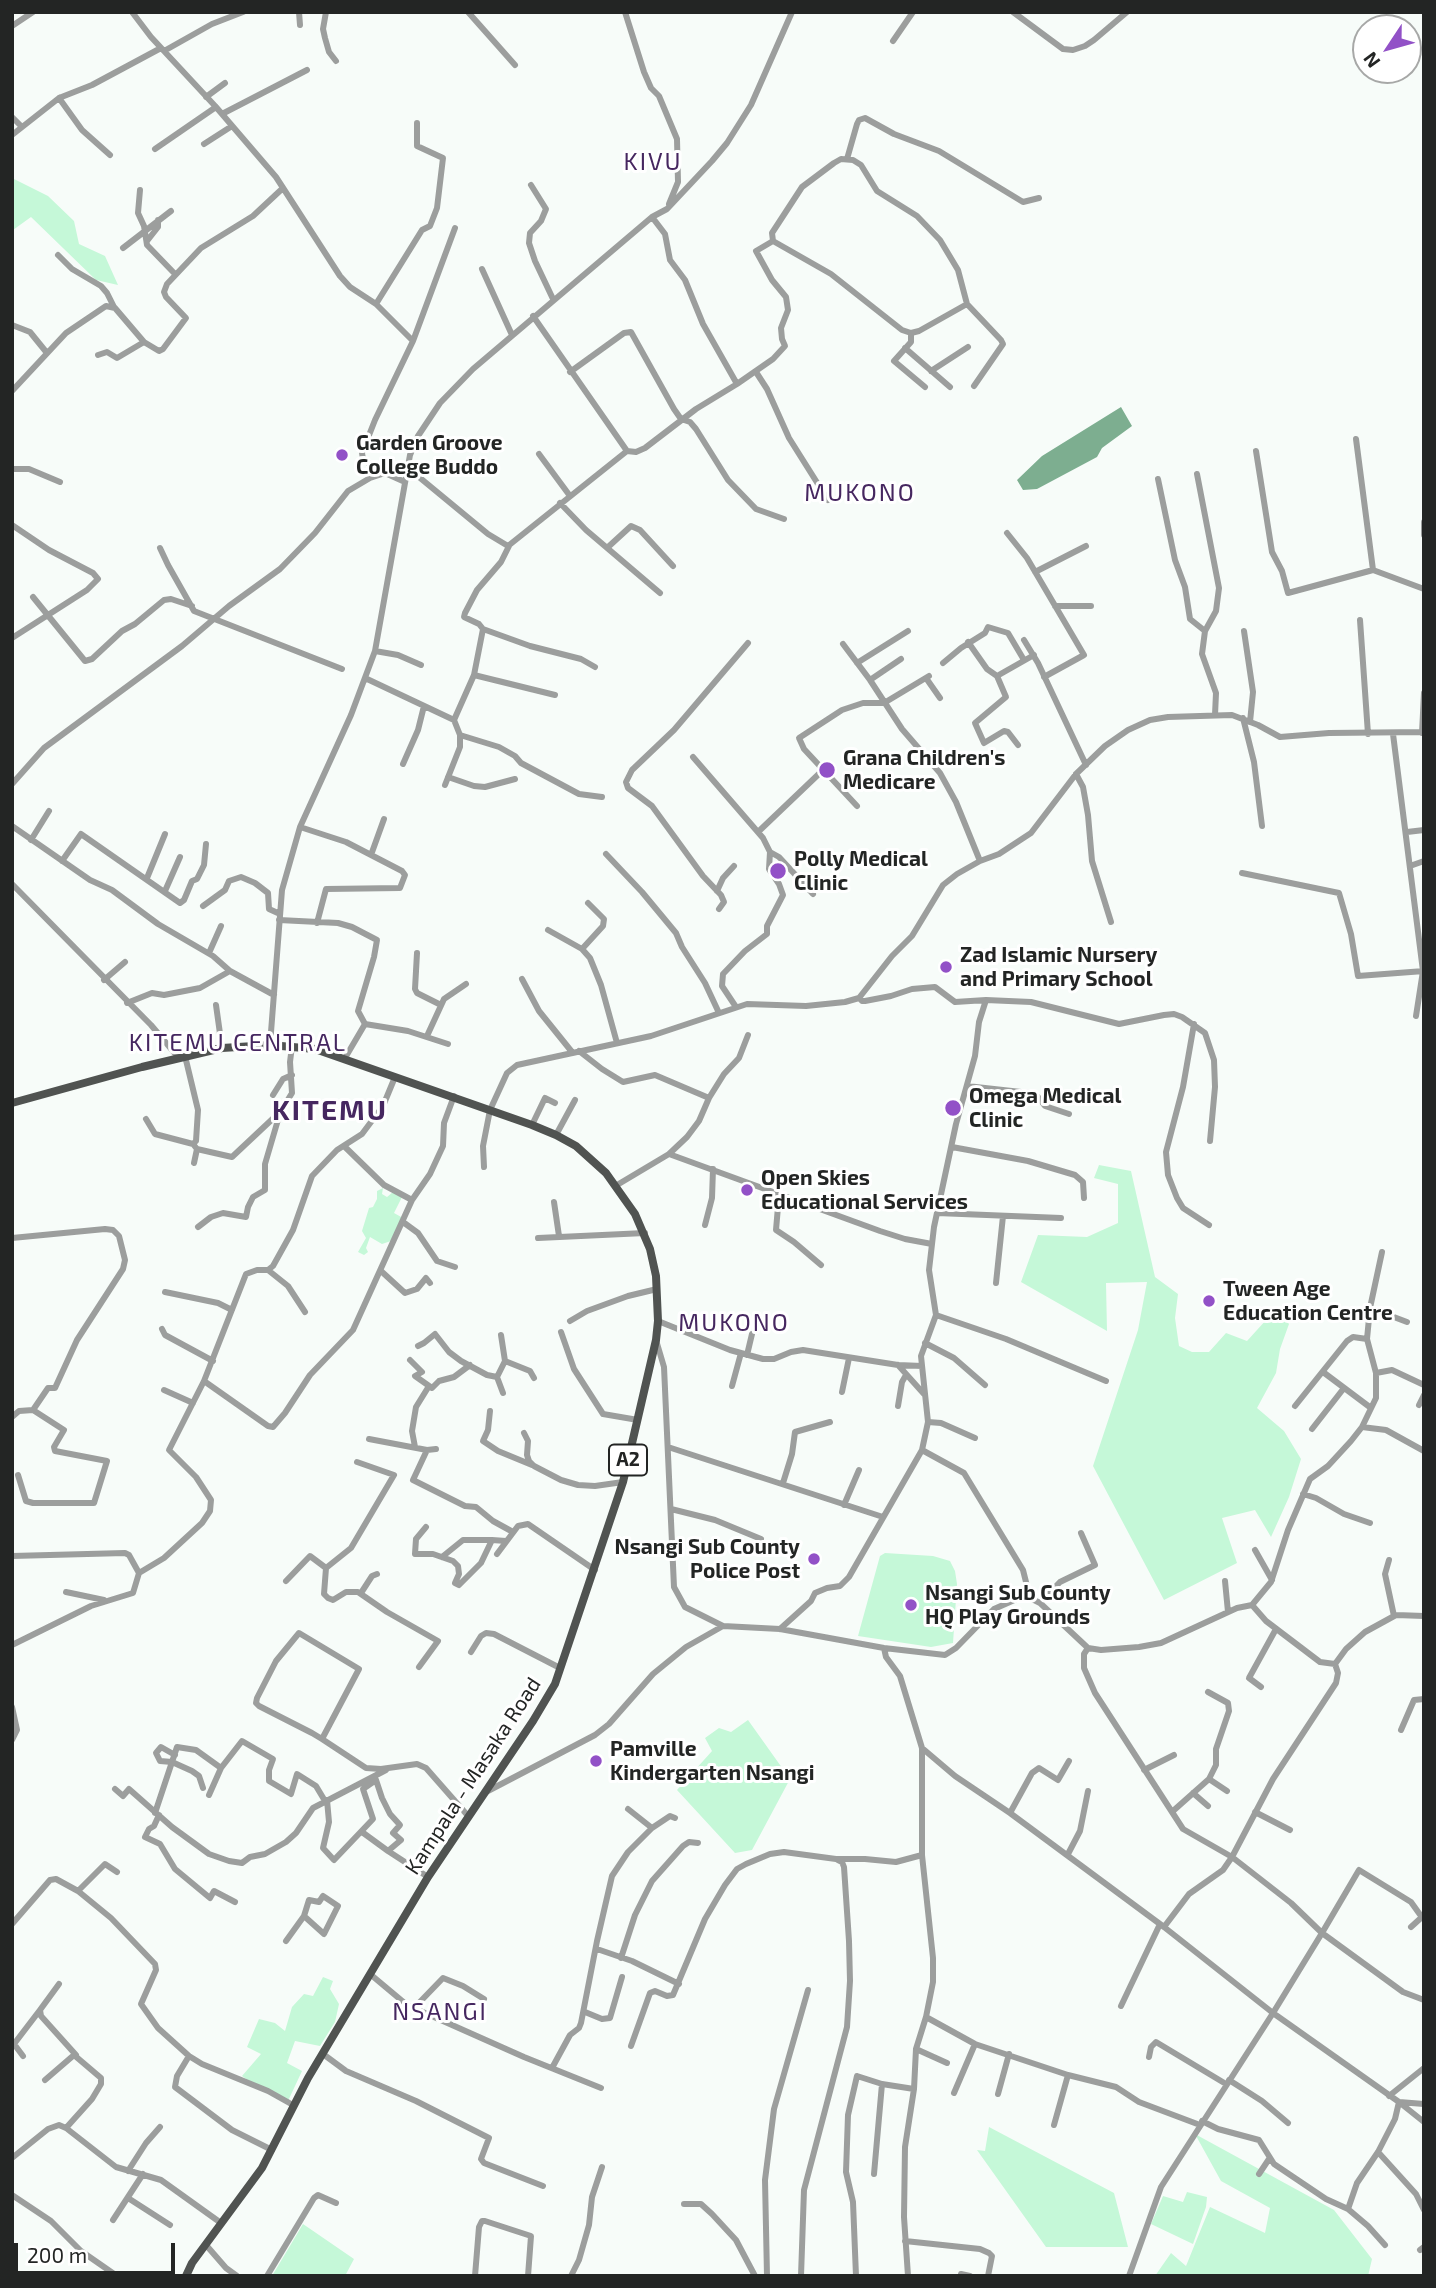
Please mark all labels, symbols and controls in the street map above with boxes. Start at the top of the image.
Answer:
north arrow [1352,14,1422,84]
text: N [1358,48,1385,73]
district label: KIVU [624,148,682,176]
place label: Garden Groove College Buddo [356,430,503,480]
marker: Garden Groove College Buddo [334,447,350,463]
district label: MUKONO [805,479,915,507]
place label: Grana Children's Medicare [843,745,1005,795]
marker: Grana Children's Medicare [817,760,837,780]
place label: Polly Medical Clinic [794,846,928,896]
marker: Polly Medical Clinic [768,861,788,881]
place label: Zad Islamic Nursery and Primary School [960,942,1157,992]
marker: Zad Islamic Nursery and Primary School [938,959,954,975]
district label: KITEMU CENTRAL [131,1029,345,1057]
place label: Omega Medical Clinic [969,1083,1121,1133]
district label: KITEMU [273,1094,387,1128]
marker: Omega Medical Clinic [943,1098,963,1118]
place label: Open Skies Educational Services [761,1165,968,1215]
marker: Open Skies Educational Services [739,1182,755,1198]
place label: Tween Age Education Centre [1223,1276,1393,1326]
marker: Tween Age Education Centre [1201,1293,1217,1309]
district label: MUKONO [679,1309,789,1337]
road number: A2 [609,1444,647,1476]
place label: Nsangi Sub County Police Post [614,1534,800,1584]
marker: Nsangi Sub County Police Post [806,1551,822,1567]
place label: Nsangi Sub County HQ Play Grounds [925,1580,1111,1630]
marker: Nsangi Sub County HQ Play Grounds [903,1597,919,1613]
street label: Kampala - Masaka Road [400,1673,546,1879]
place label: Pamville Kindergarten Nsangi [610,1736,815,1786]
marker: Pamville Kindergarten Nsangi [588,1753,604,1769]
district label: NSANGI [393,1998,487,2026]
scale bar [18,2228,178,2272]
text: 200 m [27,2242,87,2267]

